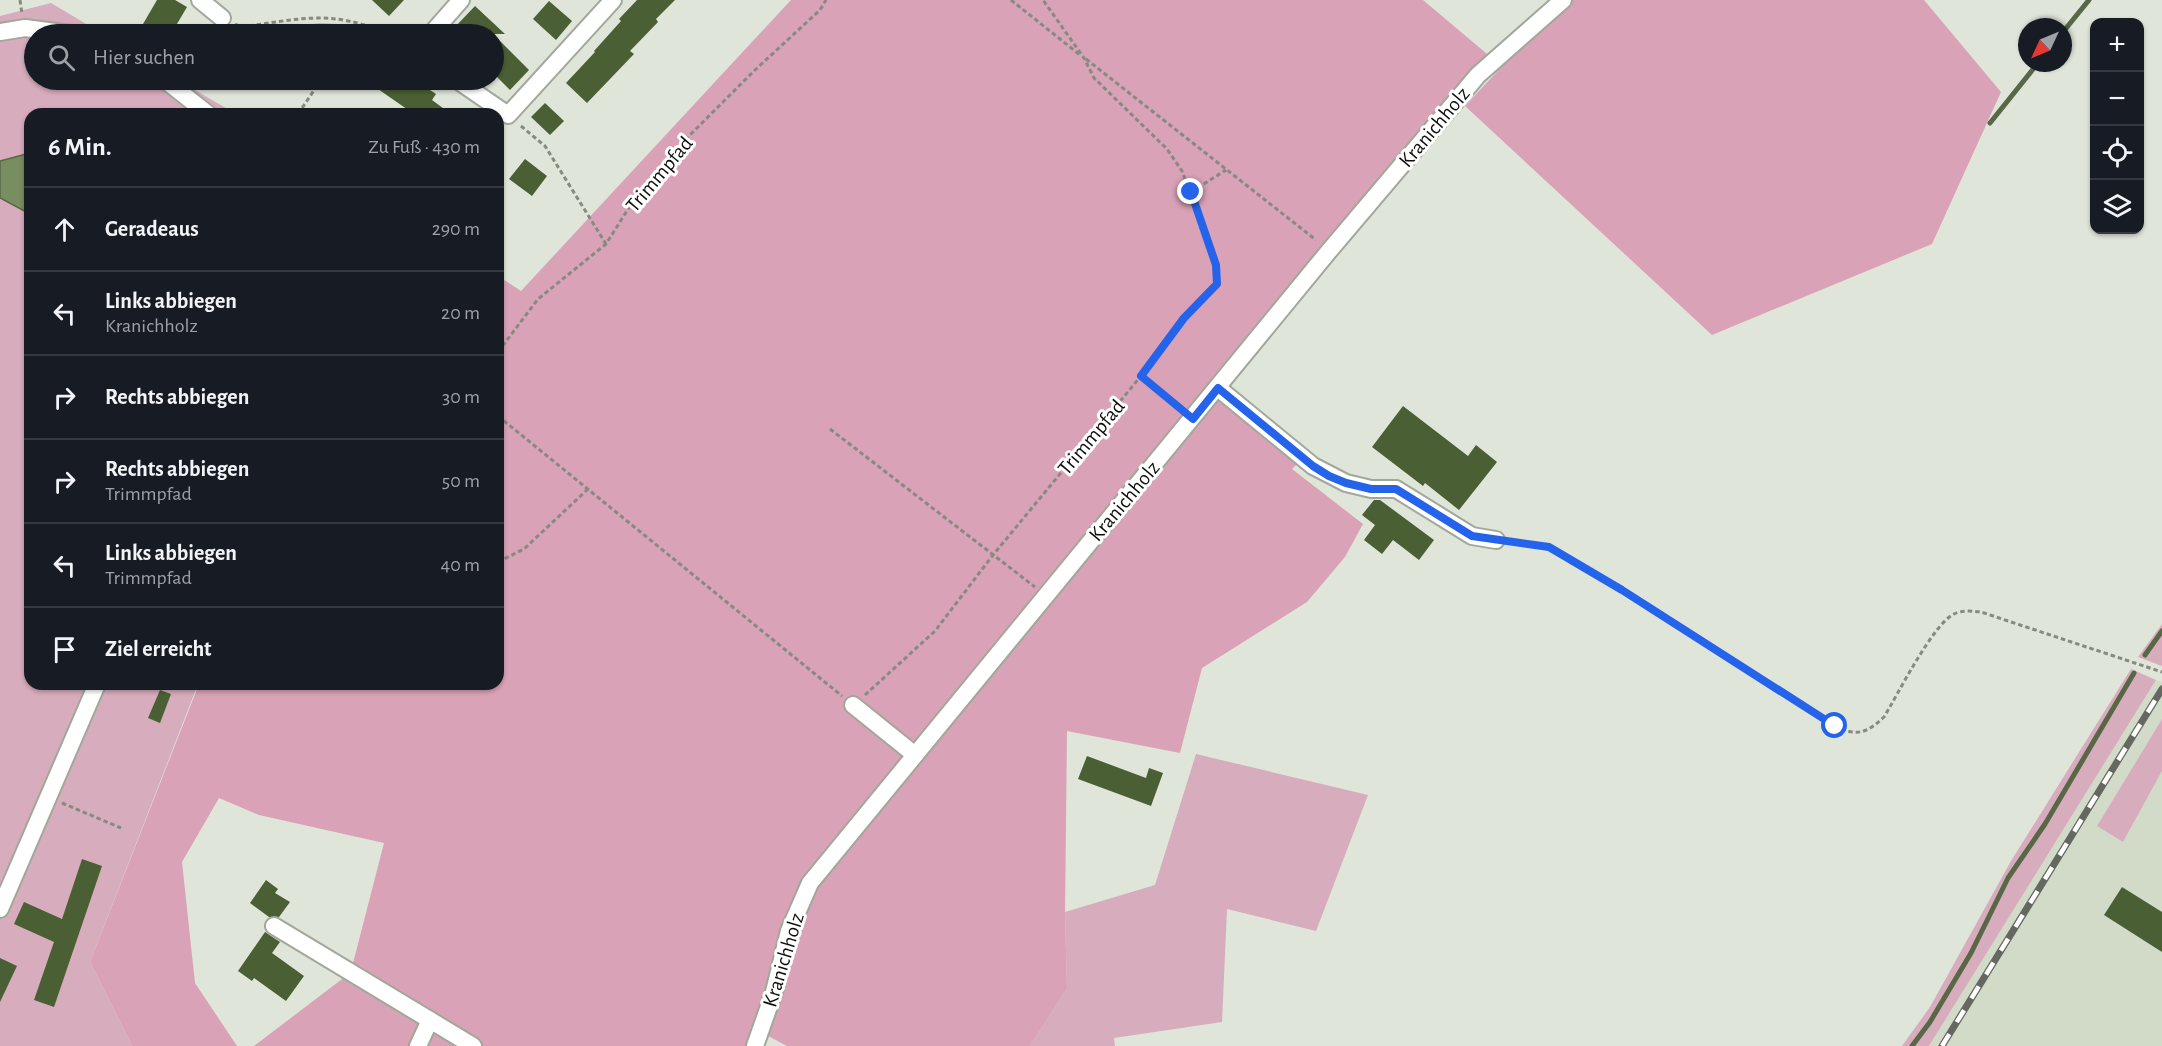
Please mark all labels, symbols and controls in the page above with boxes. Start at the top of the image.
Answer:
north arrow [2018,18,2072,72]
map controls [2090,18,2144,234]
button: + [2090,18,2144,72]
search box [24,24,504,90]
icon: search [45,41,78,74]
text: Hier suchen [93,46,195,68]
button: − [2090,72,2144,126]
street label: Kranichholz [1395,83,1474,171]
button: locate [2090,126,2144,180]
street label: Trimmpfad [622,133,697,216]
text: 6 Min. [48,134,112,160]
text: Zu Fuß · 430 m [368,137,480,157]
route end [1177,178,1203,204]
button: layers [2090,180,2144,234]
icon: ahead [48,213,81,246]
text: Geradeaus [105,218,199,240]
text: 290 m [432,219,480,239]
text: Links abbiegen [105,290,237,312]
icon: left [48,297,81,330]
text: 20 m [441,303,480,323]
text: Kranichholz [105,316,198,336]
icon: right [48,381,81,414]
text: Rechts abbiegen [105,386,249,408]
text: 30 m [442,387,480,407]
street label: Trimmpfad [1054,396,1129,479]
street label: Kranichholz [1085,457,1164,545]
text: Rechts abbiegen [105,458,249,480]
icon: right [48,465,81,498]
text: 50 m [442,471,480,491]
text: Trimmpfad [105,484,192,504]
text: Links abbiegen [105,542,237,564]
icon: left [48,549,81,582]
text: 40 m [441,555,480,575]
text: Trimmpfad [105,568,192,588]
icon: arrive [48,633,81,666]
text: Ziel erreicht [105,638,212,660]
route start [1821,712,1847,738]
street label: Kranichholz [759,911,808,1010]

